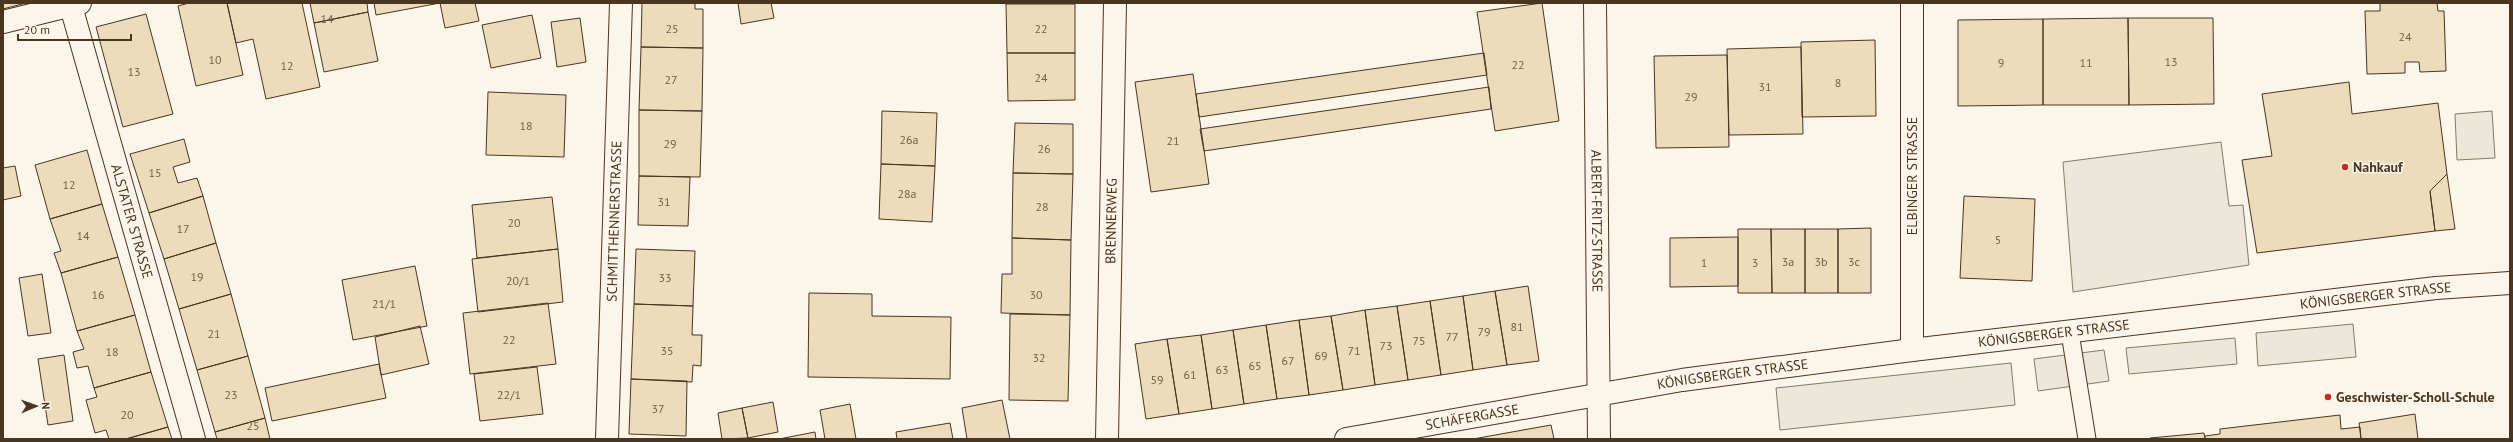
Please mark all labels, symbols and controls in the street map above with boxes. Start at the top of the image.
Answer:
house number: 14 [320,11,334,26]
scale bar [18,16,131,42]
house number: 25 [665,21,679,36]
house number: 22 [1034,21,1048,36]
text: 20 m [24,22,50,37]
house number: 24 [2398,29,2412,44]
house number: 10 [208,52,222,67]
house number: 13 [2164,54,2178,69]
house number: 9 [1998,55,2004,70]
house number: 11 [2079,55,2093,70]
house number: 22 [1511,57,1525,72]
house number: 12 [280,58,294,73]
house number: 13 [127,64,141,79]
house number: 24 [1034,70,1048,85]
house number: 27 [664,72,678,87]
house number: 8 [1835,75,1841,90]
house number: 31 [1758,79,1772,94]
house number: 29 [1684,89,1698,104]
street label: ELBINGER STRASSE [1903,117,1921,235]
house number: 18 [519,118,533,133]
house number: 26a [899,132,919,147]
house number: 21 [1166,133,1180,148]
house number: 29 [663,136,677,151]
street label: SCHMITTHENNERSTRASSE [602,140,626,302]
house number: 26 [1037,141,1051,156]
street label: ALBERT-FRITZ-STRASSE [1587,150,1607,292]
place label: Nahkauf [2353,158,2404,176]
street label: ALSTATER STRASSE [107,162,157,281]
marker: Nahkauf [2340,162,2350,172]
house number: 15 [148,165,162,180]
house number: 12 [62,177,76,192]
street label: BRENNERWEG [1101,178,1121,264]
house number: 28a [897,186,917,201]
house number: 31 [657,194,671,209]
house number: 28 [1035,199,1049,214]
house number: 20 [507,215,521,230]
house number: 17 [176,221,190,236]
house number: 14 [76,228,90,243]
house number: 5 [1995,232,2001,247]
house number: 3a [1782,254,1794,269]
house number: 3b [1814,254,1828,269]
house number: 3c [1848,254,1861,269]
house number: 1 [1701,255,1707,270]
house number: 3 [1752,255,1758,270]
house number: 19 [190,269,204,284]
house number: 33 [658,270,672,285]
house number: 20/1 [506,273,530,288]
street label: KÖNIGSBERGER STRASSE [2299,278,2452,313]
house number: 16 [91,287,105,302]
house number: 30 [1029,287,1043,302]
house number: 21/1 [372,296,396,311]
street label: KÖNIGSBERGER STRASSE [1977,315,2131,351]
house number: 81 [1510,319,1524,334]
house number: 79 [1477,324,1491,339]
house number: 21 [207,326,221,341]
house number: 77 [1445,329,1459,344]
house number: 22 [502,332,516,347]
house number: 75 [1412,333,1426,348]
house number: 73 [1379,338,1393,353]
house number: 35 [660,343,674,358]
house number: 71 [1347,343,1361,358]
house number: 18 [105,344,119,359]
house number: 69 [1314,348,1328,363]
house number: 32 [1032,350,1046,365]
house number: 67 [1281,353,1295,368]
street label: KÖNIGSBERGER STRASSE [1656,355,1809,393]
house number: 65 [1248,358,1262,373]
house number: 63 [1215,362,1229,377]
house number: 61 [1183,367,1197,382]
house number: 59 [1150,372,1164,387]
north arrow [16,386,56,426]
house number: 23 [224,387,238,402]
house number: 22/1 [497,387,521,402]
place label: Geschwister-Scholl-Schule [2336,388,2495,406]
marker: Geschwister-Scholl-Schule [2323,392,2333,402]
street label: SCHÄFERGASSE [1424,400,1520,434]
house number: 37 [651,401,665,416]
text: N [39,402,53,410]
house number: 20 [120,407,134,422]
house number: 25 [246,418,260,433]

